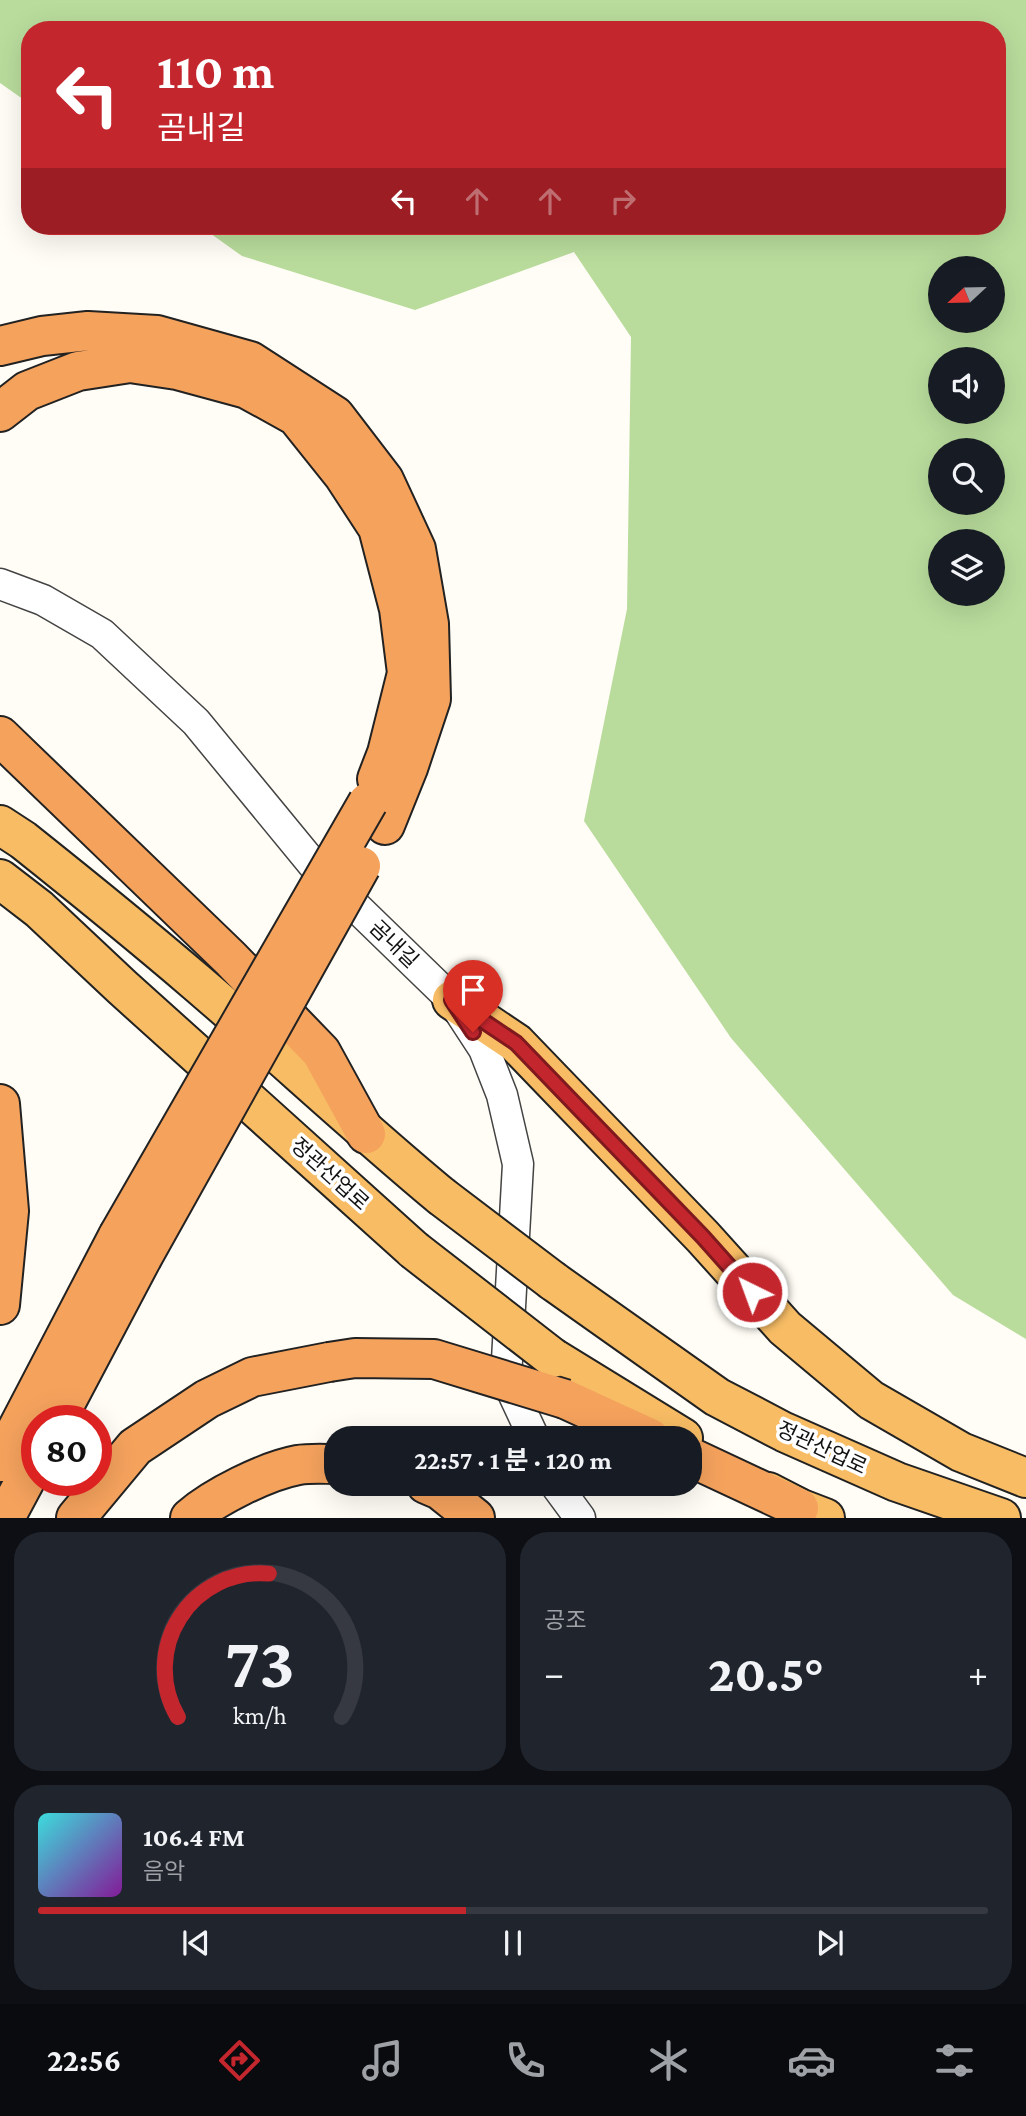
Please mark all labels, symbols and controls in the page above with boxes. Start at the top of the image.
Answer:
text: 110 m [157,44,274,99]
icon: left [42,49,133,140]
text: 곰내길 [157,110,245,146]
icon: left [385,182,423,220]
icon: ahead [458,182,496,220]
icon: ahead [531,182,569,220]
icon: right [604,182,642,220]
north arrow [928,256,1004,332]
map controls [928,256,1005,606]
button: sound [928,347,1005,424]
button: search [928,438,1005,515]
button: layers [928,529,1005,606]
street label: 곰내길 [365,915,423,973]
pin [443,960,503,1032]
icon: arrive [454,971,492,1009]
street label: 정관산업로 [286,1133,374,1215]
position arrow [715,1255,789,1329]
speed limit sign: 80 [21,1405,112,1496]
street label: 정관산업로 [773,1417,871,1479]
text: 22:57 · 1 분 · 120 m [414,1446,612,1475]
text: 공조 [544,1607,586,1633]
text: 73 [225,1623,295,1704]
text: 20.5° [708,1644,824,1702]
text: − [544,1652,564,1694]
text: + [968,1652,988,1694]
text: km/h [233,1702,287,1729]
text: 106.4 FM [143,1823,245,1852]
text: 음악 [143,1858,185,1884]
icon: previous [177,1924,215,1962]
icon: pause [494,1924,532,1962]
icon: next [811,1924,849,1962]
icon: directions [215,2036,264,2085]
icon: music [358,2036,407,2085]
icon: phone [501,2036,550,2085]
icon: climate [644,2036,693,2085]
icon: car [787,2036,836,2085]
icon: filters [930,2036,979,2085]
text: 22:56 [47,2042,121,2078]

